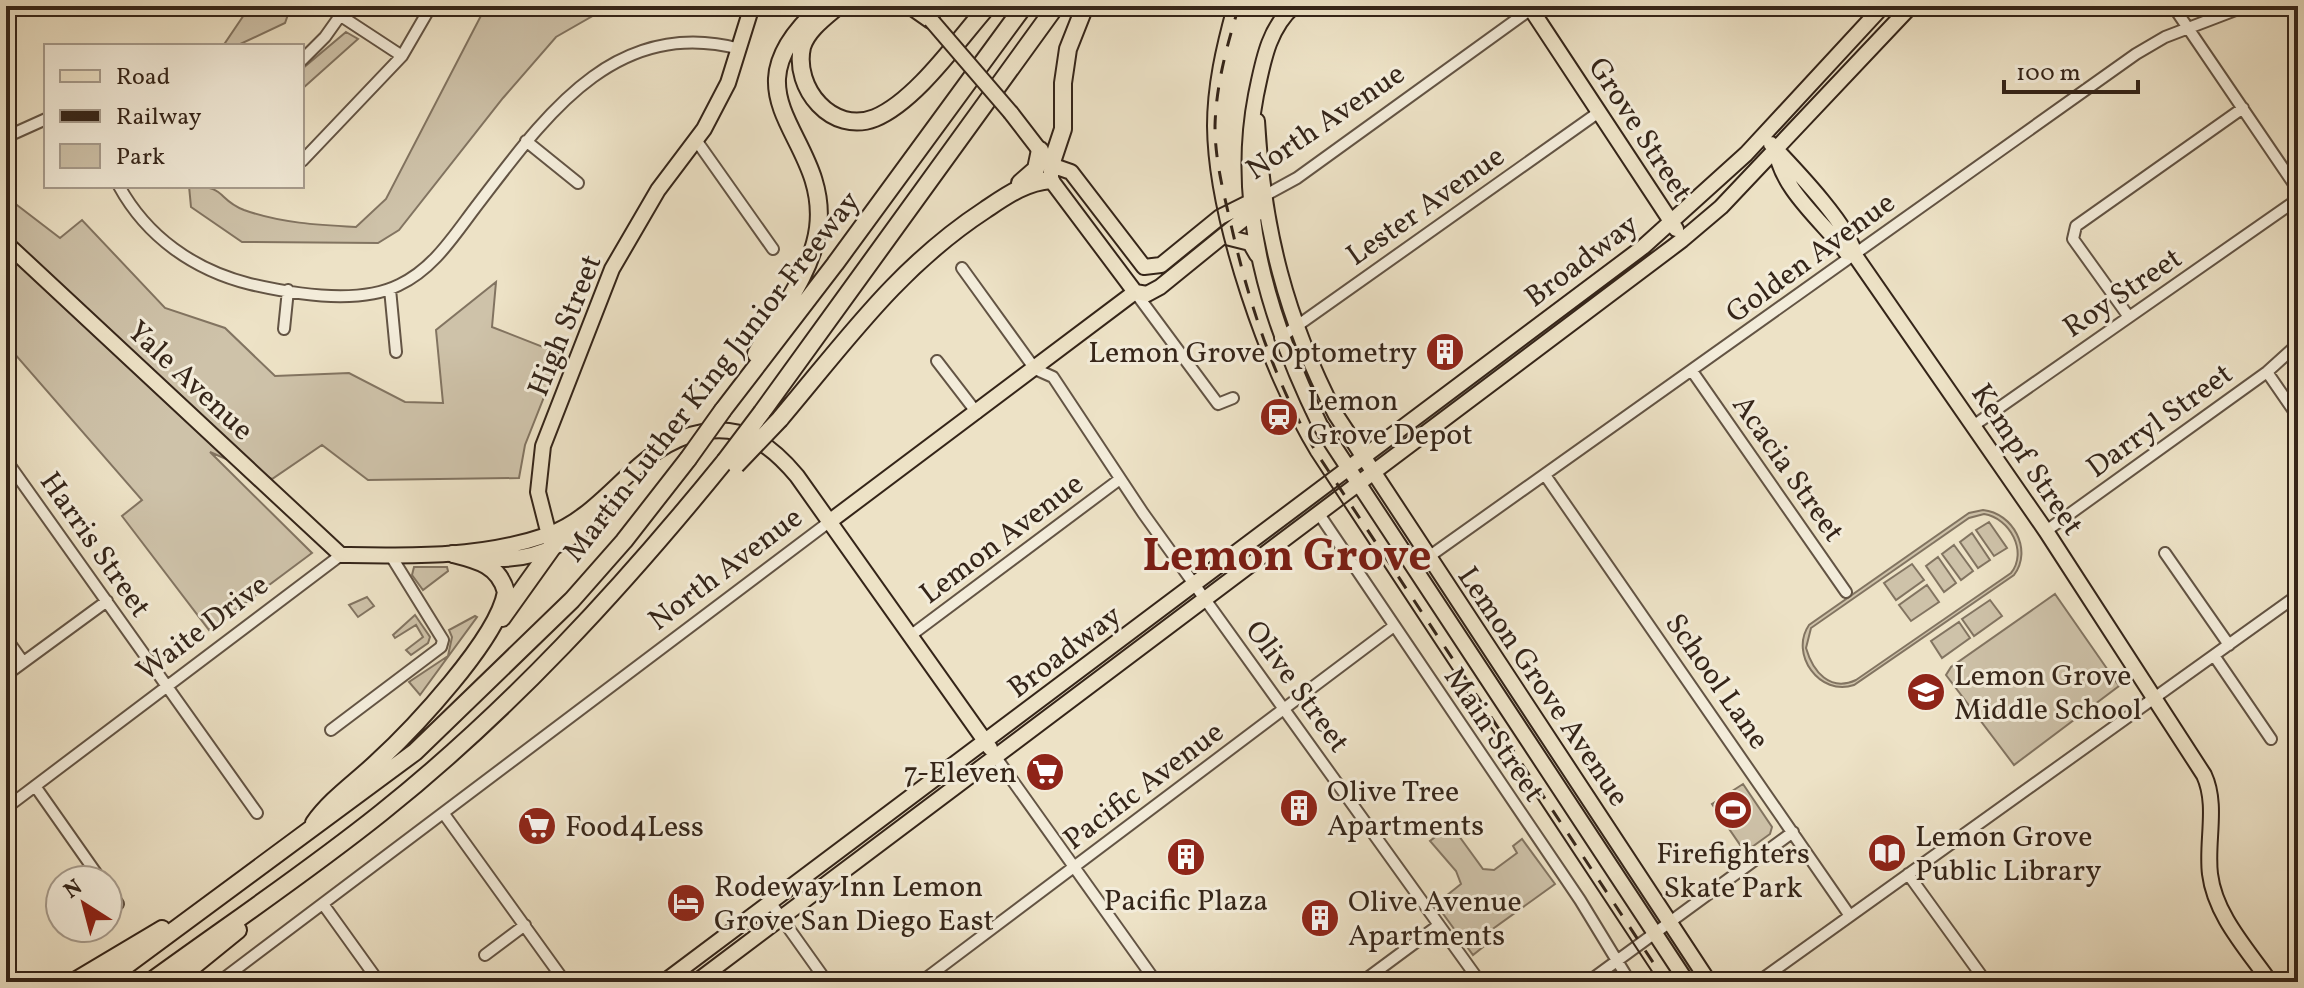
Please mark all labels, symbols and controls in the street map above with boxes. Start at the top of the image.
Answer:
legend [44,44,304,188]
scale bar [2004,44,2138,94]
street label: Grove Street [1577,50,1702,211]
street label: North Avenue [1238,54,1414,191]
text: 100 m [2016,57,2081,91]
text: Road [116,61,170,95]
text: Railway [116,101,202,135]
street label: Lester Avenue [1338,136,1514,277]
text: Park [116,141,165,175]
street label: Martin Luther King Junior Freeway [554,183,871,572]
street label: Golden Avenue [1718,183,1904,334]
street label: Broadway [1517,205,1648,318]
street label: Roy Street [2055,238,2191,349]
street label: High Street [518,249,613,403]
street label: Yale Avenue [117,312,262,451]
building icon: Lemon Grove Optometry [1424,331,1466,373]
place label: Lemon Grove Optometry [1088,333,1417,375]
street label: Darryl Street [2078,354,2242,489]
street label: Kempf Street [1960,376,2093,544]
place label: Lemon Grove Depot [1307,381,1473,457]
street label: Acacia Street [1721,387,1854,551]
station icon: Lemon Grove Depot [1258,396,1300,438]
street label: Harris Street [29,464,160,626]
street label: Lemon Avenue [911,464,1093,615]
street label: North Avenue [640,498,812,642]
district label: Lemon Grove [1142,526,1432,590]
street label: Lemon Grove Avenue [1446,559,1638,816]
street label: Waite Drive [128,565,278,692]
street label: Broadway [1000,596,1131,709]
street label: School Lane [1654,606,1779,759]
street label: Olive Street [1234,612,1359,762]
place label: Lemon Grove Middle School [1954,656,2142,732]
street label: Main Street [1433,659,1554,811]
school or university icon: Lemon Grove Middle School [1905,671,1947,713]
street label: Pacific Avenue [1055,712,1233,861]
supermarket icon: 7-Eleven [1024,751,1066,793]
place label: 7-Eleven [903,753,1017,795]
place label: Olive Tree Apartments [1327,772,1484,848]
building icon: Olive Tree Apartments [1278,787,1320,829]
sports icon: Firefighters Skate Park [1712,789,1754,831]
supermarket icon: Food4Less [516,805,558,847]
place label: Food4Less [565,807,704,849]
place label: Lemon Grove Public Library [1915,817,2101,893]
library icon: Lemon Grove Public Library [1866,832,1908,874]
place label: Firefighters Skate Park [1656,834,1810,910]
building icon: Pacific Plaza [1165,836,1207,878]
north arrow [44,864,124,944]
place label: Rodeway Inn Lemon Grove San Diego East [714,867,994,943]
text: N [58,873,89,907]
place label: Pacific Plaza [1104,881,1268,923]
hotel icon: Rodeway Inn Lemon Grove San Diego East [665,882,707,924]
place label: Olive Avenue Apartments [1348,882,1522,958]
building icon: Olive Avenue Apartments [1299,897,1341,939]

